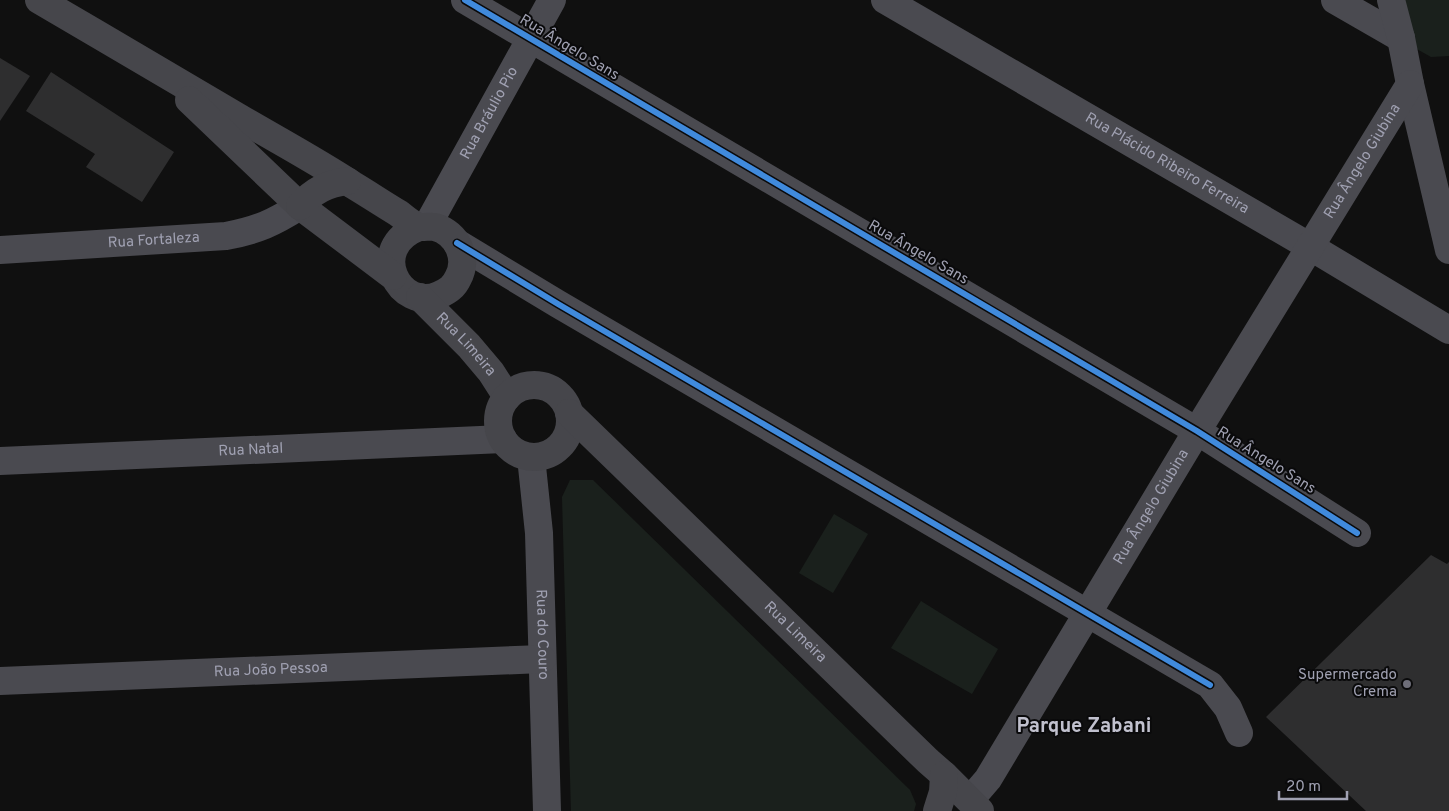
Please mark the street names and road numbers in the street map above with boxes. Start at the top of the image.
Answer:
street label: Rua Ângelo Sans [516,10,623,85]
street label: Rua Bráulio Pio [456,63,523,163]
street label: Rua Ângelo Giubina [1320,100,1405,222]
street label: Rua Plácido Ribeiro Ferreira [1082,109,1252,219]
street label: Rua Ângelo Sans [864,216,972,289]
street label: Rua Fortaleza [107,228,200,253]
street label: Rua Limeira [432,309,500,380]
street label: Rua Ângelo Sans [1213,422,1319,499]
street label: Rua Natal [218,439,284,461]
street label: Rua Ângelo Giubina [1109,446,1193,568]
street label: Rua do Couro [531,589,553,680]
street label: Rua Limeira [760,598,831,667]
street label: Rua João Pessoa [213,658,328,682]

